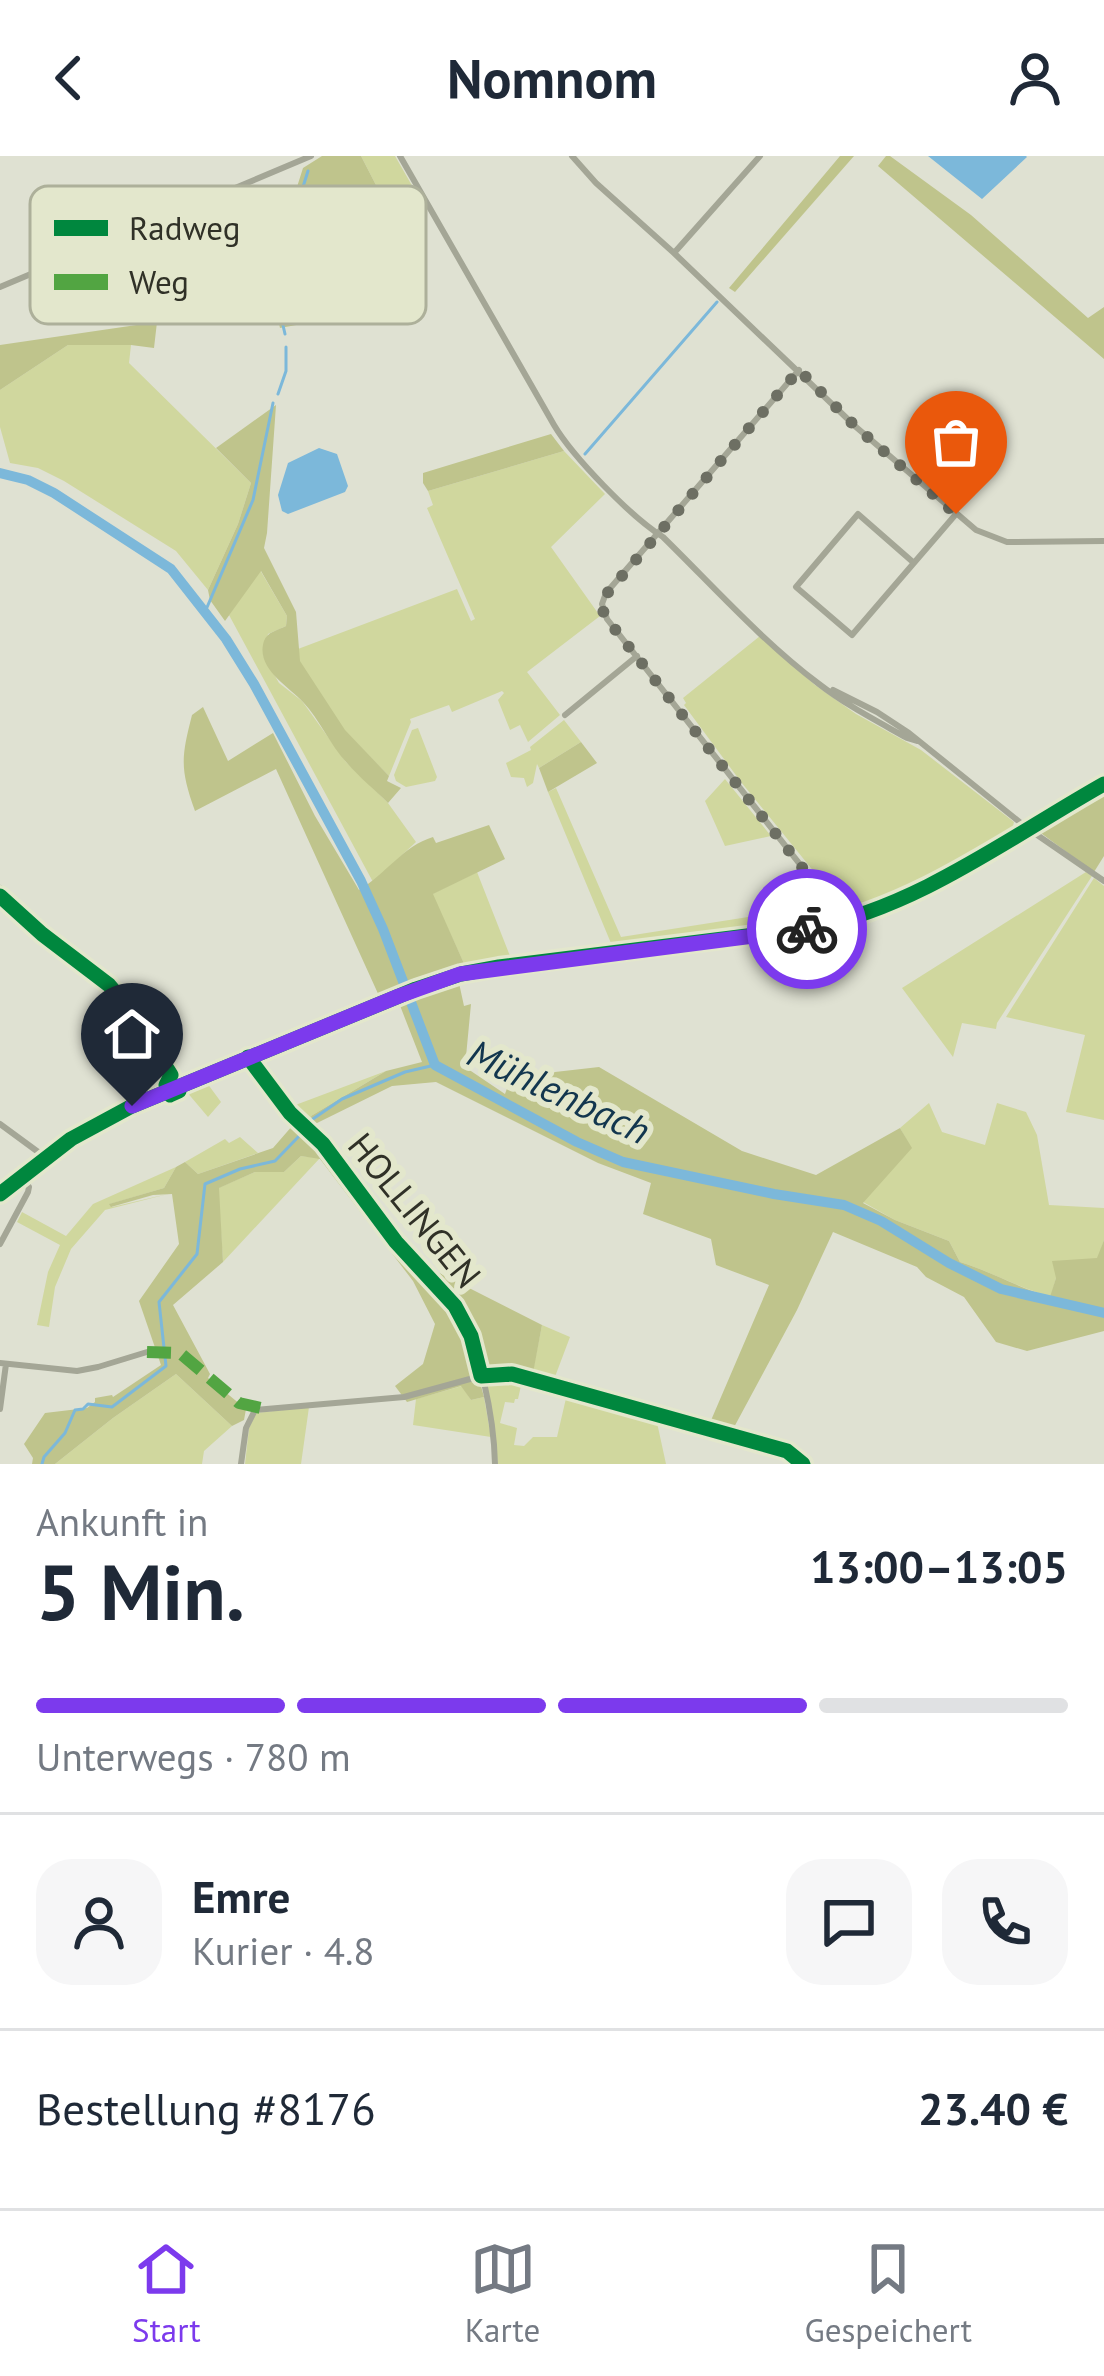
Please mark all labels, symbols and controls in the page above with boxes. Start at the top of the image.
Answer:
text: Nomnom [447,43,657,113]
icon: back [36,45,102,111]
icon: person [1002,45,1068,111]
legend [30,186,426,324]
text: Radweg [129,206,240,249]
text: Weg [129,260,189,303]
pin [905,391,1007,514]
icon: bag [923,409,989,475]
courier [747,869,867,989]
icon: bike [774,896,840,962]
pin [81,983,183,1106]
icon: home [99,1001,165,1067]
water label: Mühlenbach [460,1027,658,1155]
street label: HOLLINGEN [338,1123,492,1297]
text: Ankunft in [36,1496,208,1547]
text: 13:00–13:05 [810,1537,1068,1595]
text: 5 Min. [36,1541,245,1642]
text: Unterwegs · 780 m [36,1731,351,1782]
button: person [36,1859,162,1985]
button: chat [786,1859,912,1985]
button: phone [942,1859,1068,1985]
text: Emre [192,1867,290,1925]
text: Kurier · 4.8 [192,1925,375,1976]
text: Bestellung #8176 [36,2079,376,2137]
text: 23.40 € [918,2079,1068,2137]
tab: Start [132,2236,201,2351]
tab: Karte [465,2236,540,2351]
tab: Gespeichert [804,2236,972,2351]

